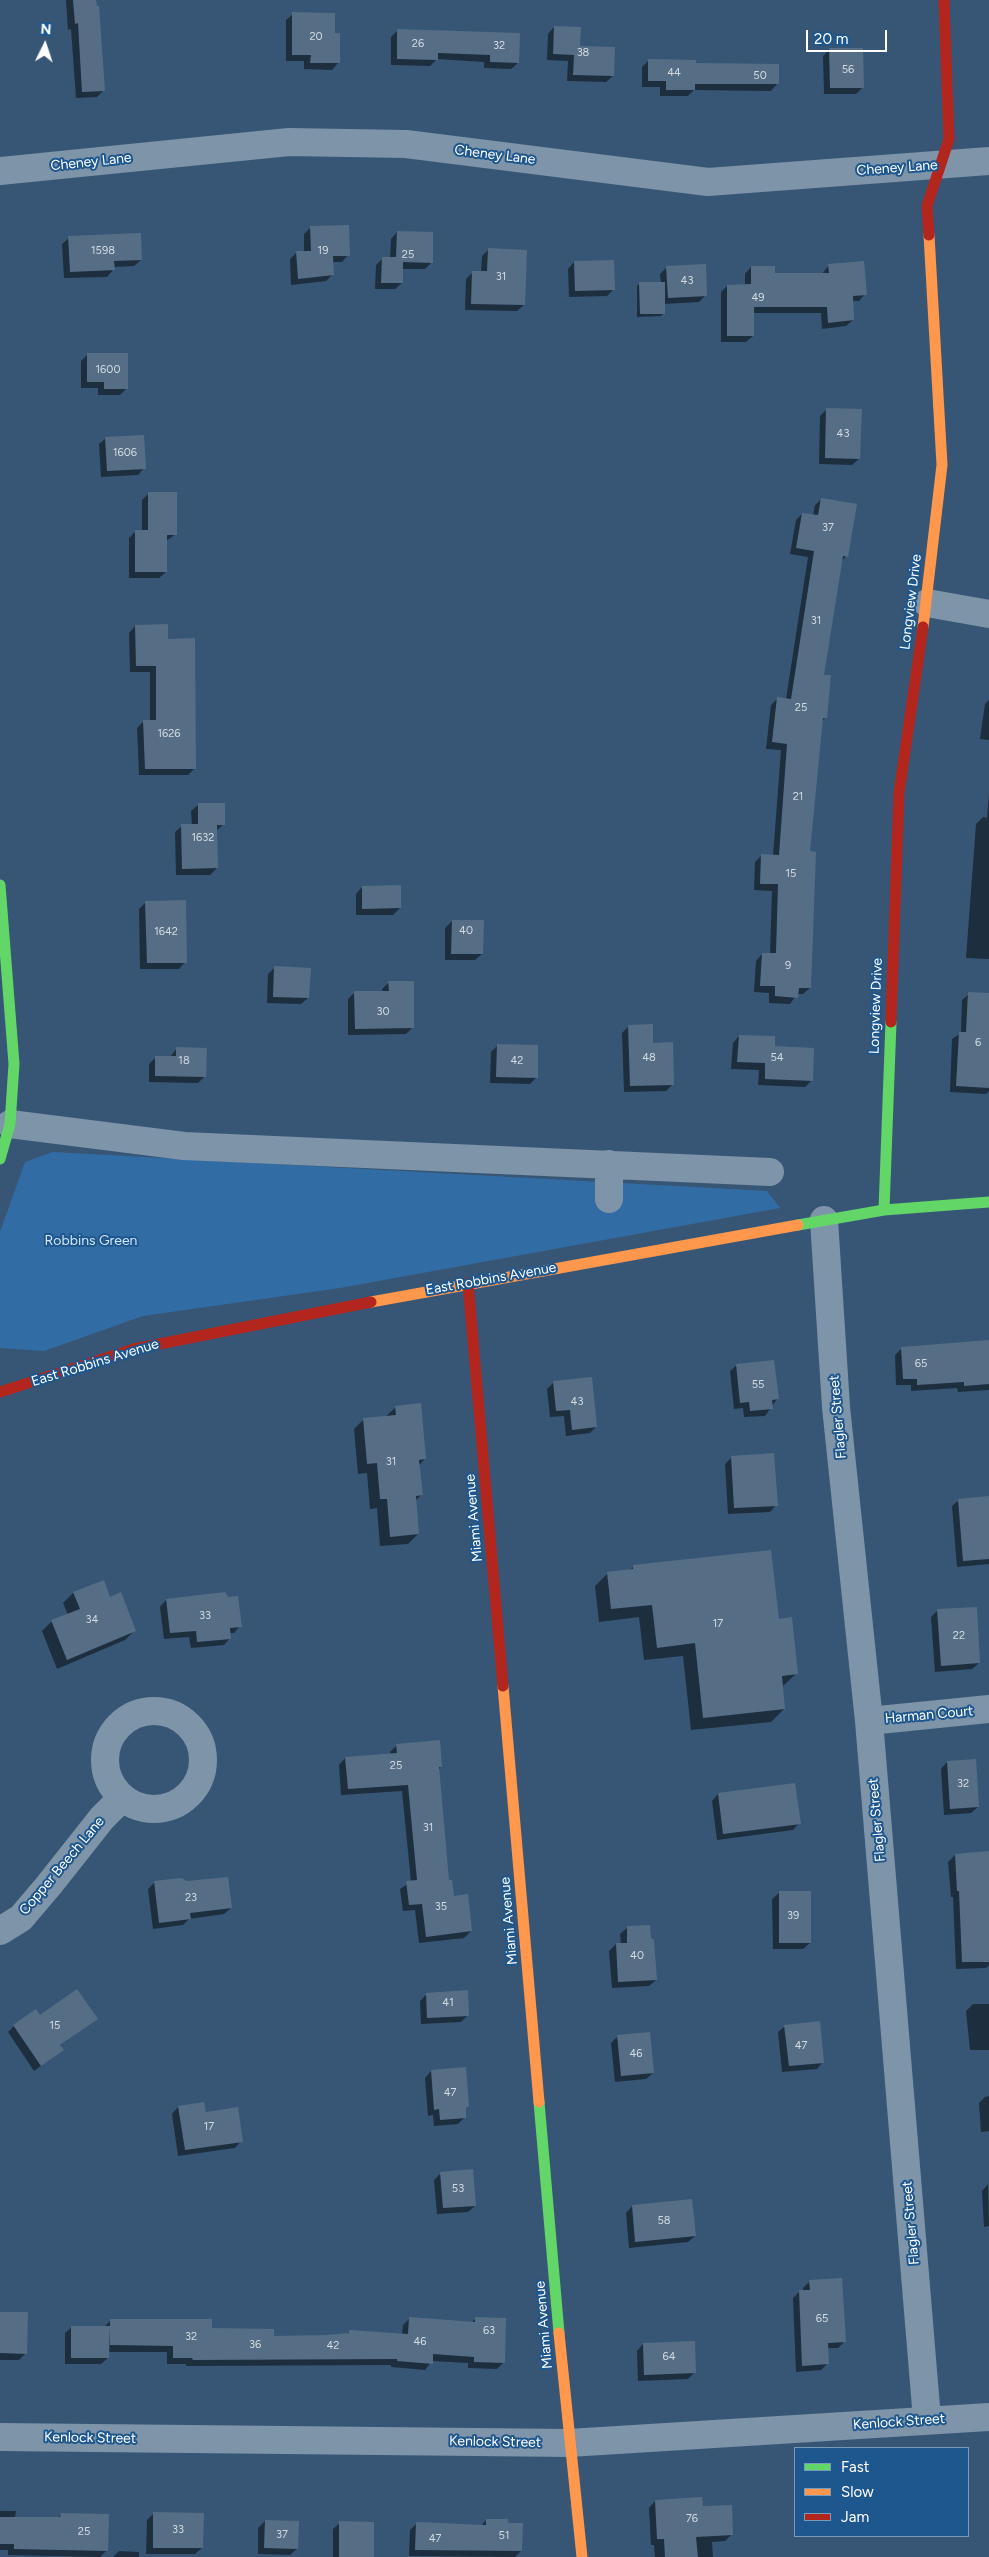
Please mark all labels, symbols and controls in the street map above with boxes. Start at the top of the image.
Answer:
north arrow [20,20,70,70]
scale bar [809,20,890,52]
text: N [40,21,52,38]
house number: 20 [309,30,323,44]
text: 20 m [814,30,848,48]
house number: 26 [412,37,424,51]
house number: 32 [493,39,505,53]
house number: 38 [577,46,589,60]
house number: 56 [842,63,854,77]
house number: 44 [667,66,681,80]
house number: 50 [753,69,767,83]
street label: Cheney Lane [454,142,536,168]
street label: Cheney Lane [50,149,132,175]
street label: Cheney Lane [856,157,938,179]
house number: 1598 [91,244,115,258]
house number: 19 [318,244,328,258]
house number: 25 [402,248,414,262]
house number: 31 [496,270,506,284]
house number: 43 [681,274,693,288]
house number: 49 [751,291,765,305]
house number: 1600 [96,363,120,377]
house number: 43 [837,427,849,441]
house number: 1606 [113,446,137,460]
house number: 37 [822,521,834,535]
street label: Longview Drive [897,553,925,651]
house number: 31 [811,614,821,628]
house number: 25 [795,701,807,715]
house number: 1626 [157,727,181,741]
house number: 21 [793,790,803,804]
house number: 1632 [192,831,214,845]
house number: 15 [786,867,796,881]
house number: 40 [459,924,473,938]
house number: 1642 [154,925,178,939]
street label: Longview Drive [866,958,886,1054]
house number: 9 [785,959,791,973]
house number: 30 [376,1005,390,1019]
house number: 6 [975,1036,981,1050]
house number: 48 [642,1051,656,1065]
house number: 54 [770,1051,784,1065]
house number: 18 [178,1054,190,1068]
house number: 42 [511,1054,523,1068]
park label: Robbins Green [45,1233,137,1249]
street label: East Robbins Avenue [424,1259,558,1299]
street label: East Robbins Avenue [29,1336,161,1390]
house number: 65 [915,1357,927,1371]
street label: Flagler Street [826,1374,850,1460]
house number: 55 [752,1378,764,1392]
house number: 43 [571,1395,583,1409]
house number: 31 [386,1455,396,1469]
street label: Miami Avenue [462,1473,486,1563]
house number: 33 [199,1609,211,1623]
house number: 34 [86,1613,98,1627]
house number: 17 [713,1617,723,1631]
house number: 22 [953,1629,965,1643]
street label: Harman Court [884,1703,974,1727]
house number: 25 [390,1759,402,1773]
street label: Flagler Street [865,1777,889,1863]
house number: 32 [957,1777,969,1791]
street label: Copper Beech Lane [16,1813,108,1919]
house number: 31 [423,1821,433,1835]
street label: Miami Avenue [497,1876,521,1966]
house number: 23 [185,1891,197,1905]
house number: 35 [435,1900,447,1914]
house number: 39 [787,1909,799,1923]
house number: 40 [630,1949,644,1963]
house number: 41 [442,1996,454,2010]
house number: 15 [50,2019,60,2033]
house number: 47 [795,2039,807,2053]
house number: 46 [629,2047,643,2061]
house number: 47 [444,2086,456,2100]
house number: 17 [204,2120,214,2134]
street label: Flagler Street [899,2180,923,2266]
house number: 53 [452,2182,464,2196]
house number: 58 [657,2214,671,2228]
street label: Miami Avenue [532,2280,556,2370]
house number: 65 [816,2312,828,2326]
house number: 63 [483,2324,495,2338]
house number: 32 [185,2330,197,2344]
house number: 46 [413,2335,427,2349]
house number: 36 [249,2338,261,2352]
house number: 42 [327,2339,339,2353]
house number: 64 [662,2350,676,2364]
street label: Kenlock Street [852,2410,946,2434]
street label: Kenlock Street [44,2429,136,2447]
street label: Kenlock Street [449,2433,541,2451]
legend [794,2447,969,2537]
text: Fast [841,2458,869,2476]
text: Slow [841,2483,874,2501]
text: Jam [841,2508,869,2526]
house number: 76 [686,2512,698,2526]
house number: 33 [172,2523,184,2537]
house number: 25 [78,2525,90,2539]
house number: 37 [276,2528,288,2542]
house number: 51 [499,2529,509,2543]
house number: 47 [429,2532,441,2546]

